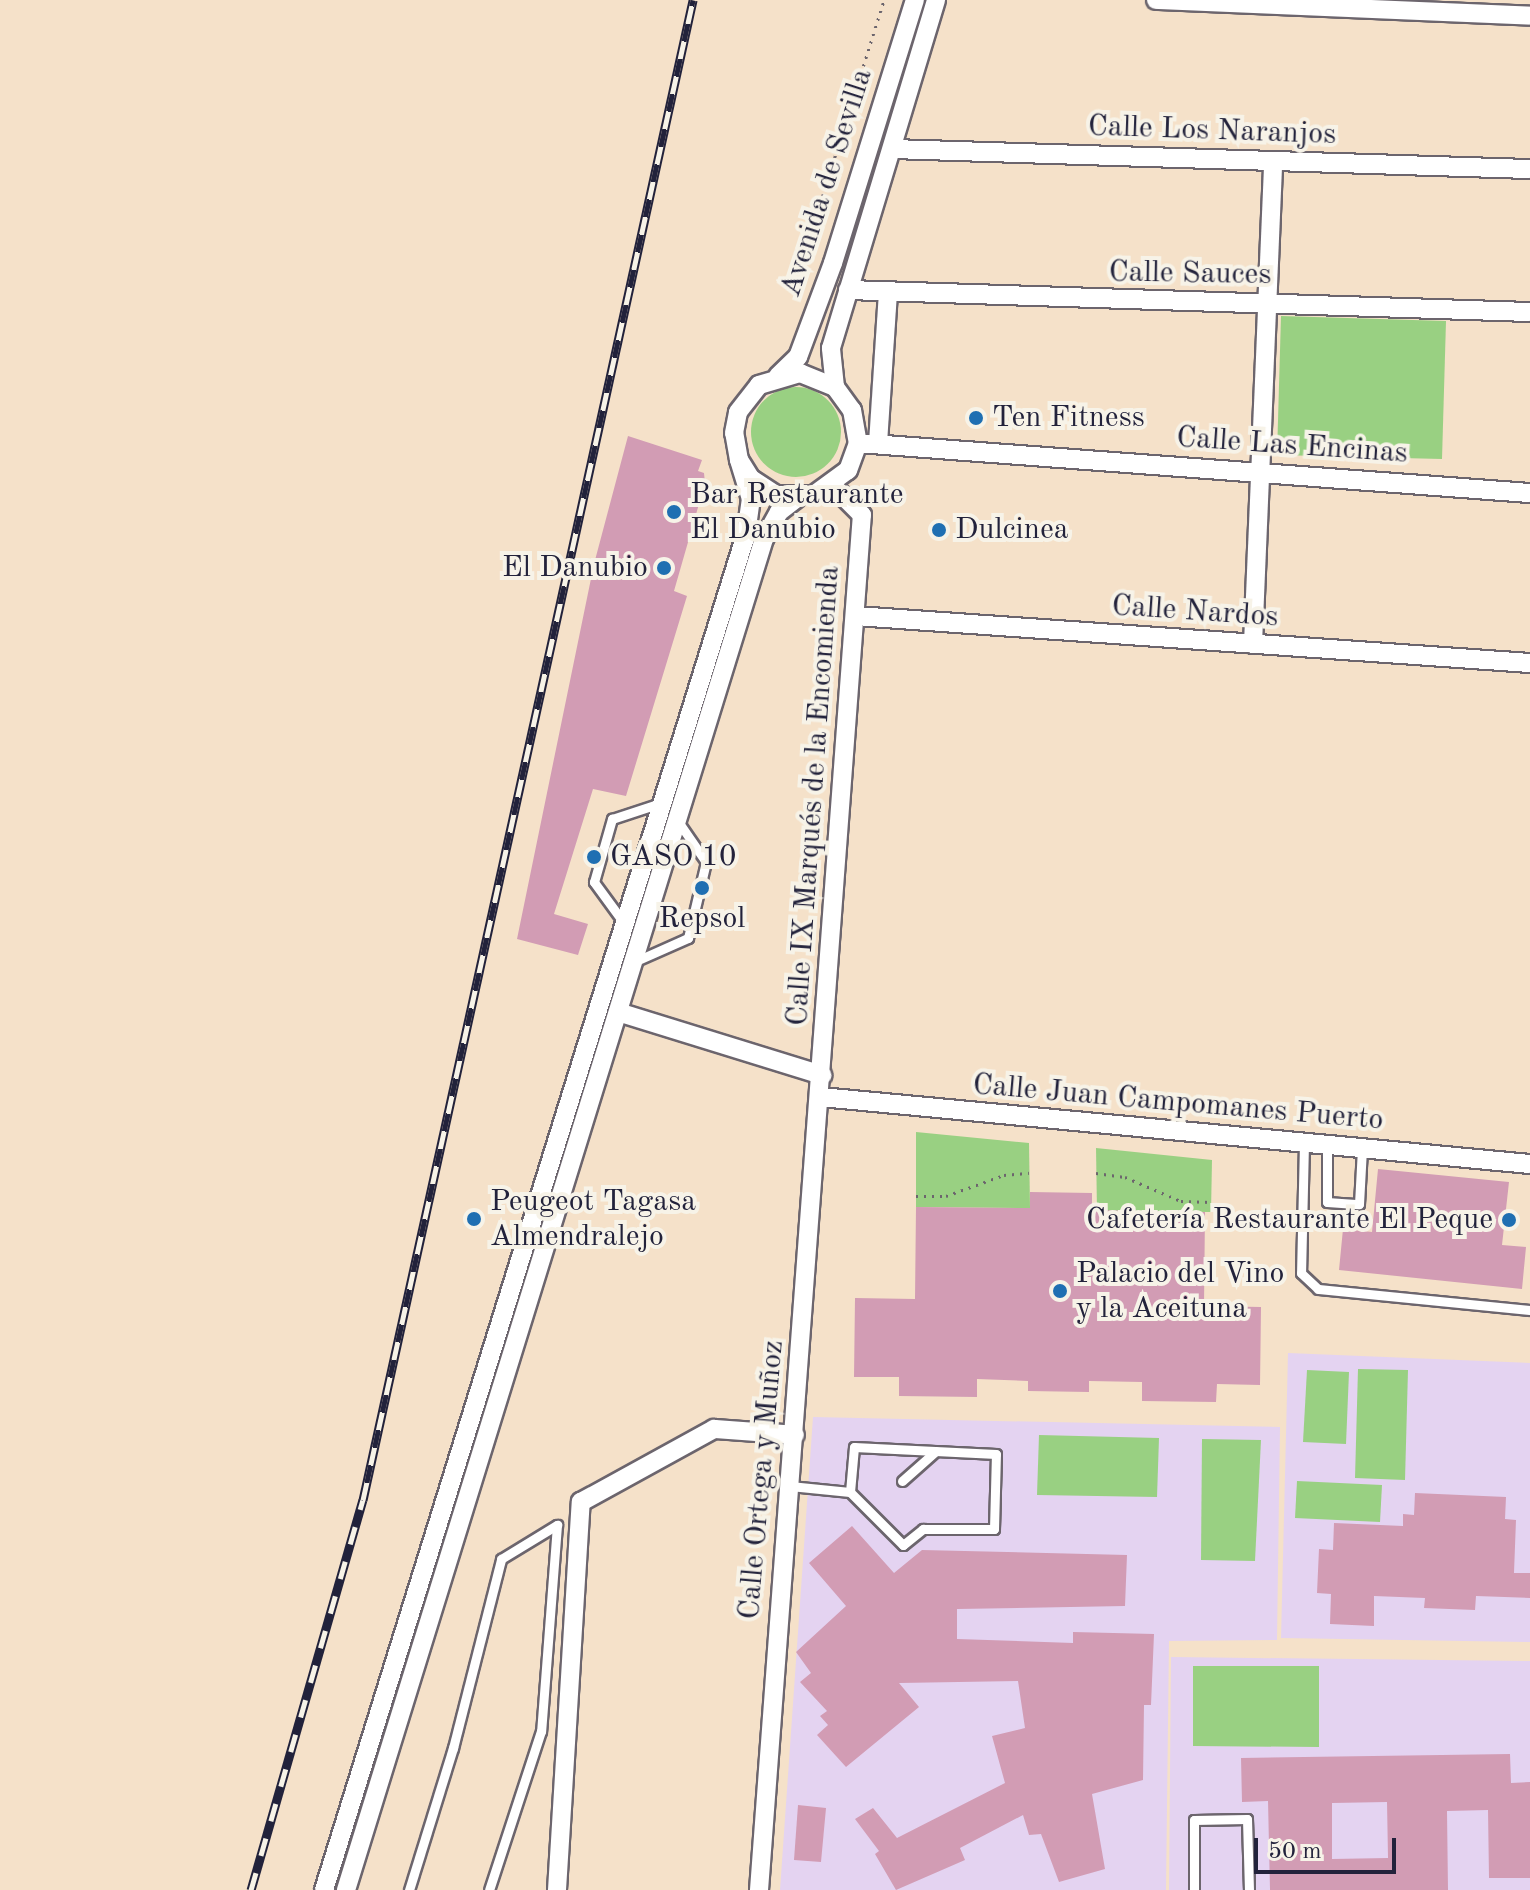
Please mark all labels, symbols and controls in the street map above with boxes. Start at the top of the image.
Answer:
street label: Avenida de Sevilla [773,64,881,302]
street label: Calle Los Naranjos [1087,109,1337,153]
street label: Calle Sauces [1108,255,1272,293]
place label: Ten Fitness [992,400,1145,436]
marker: Ten Fitness [967,409,985,427]
street label: Calle Las Encinas [1175,420,1409,472]
place label: Bar Restaurante El Danubio [690,477,903,548]
marker: Bar Restaurante El Danubio [665,503,683,521]
place label: Dulcinea [955,512,1069,548]
marker: Dulcinea [930,521,948,539]
place label: El Danubio [502,550,648,586]
marker: El Danubio [655,559,673,577]
street label: Calle IX Marqués de la Encomienda [780,565,848,1027]
street label: Calle Nardos [1110,588,1280,636]
place label: GASO 10 [610,839,736,875]
marker: GASO 10 [585,848,603,866]
marker: Repsol [693,879,711,897]
place label: Repsol [659,901,745,937]
street label: Calle Juan Campomanes Puerto [971,1067,1385,1139]
place label: Peugeot Tagasa Almendralejo [490,1184,696,1254]
place label: Cafetería Restaurante El Peque [1086,1202,1493,1238]
marker: Peugeot Tagasa Almendralejo [465,1210,483,1228]
marker: Cafetería Restaurante El Peque [1500,1211,1518,1229]
place label: Palacio del Vino y la Aceituna [1076,1256,1284,1326]
marker: Palacio del Vino y la Aceituna [1051,1282,1069,1300]
street label: Calle Ortega y Muñoz [732,1339,792,1621]
scale bar [1258,1822,1400,1872]
text: 50 m [1268,1840,1322,1864]

